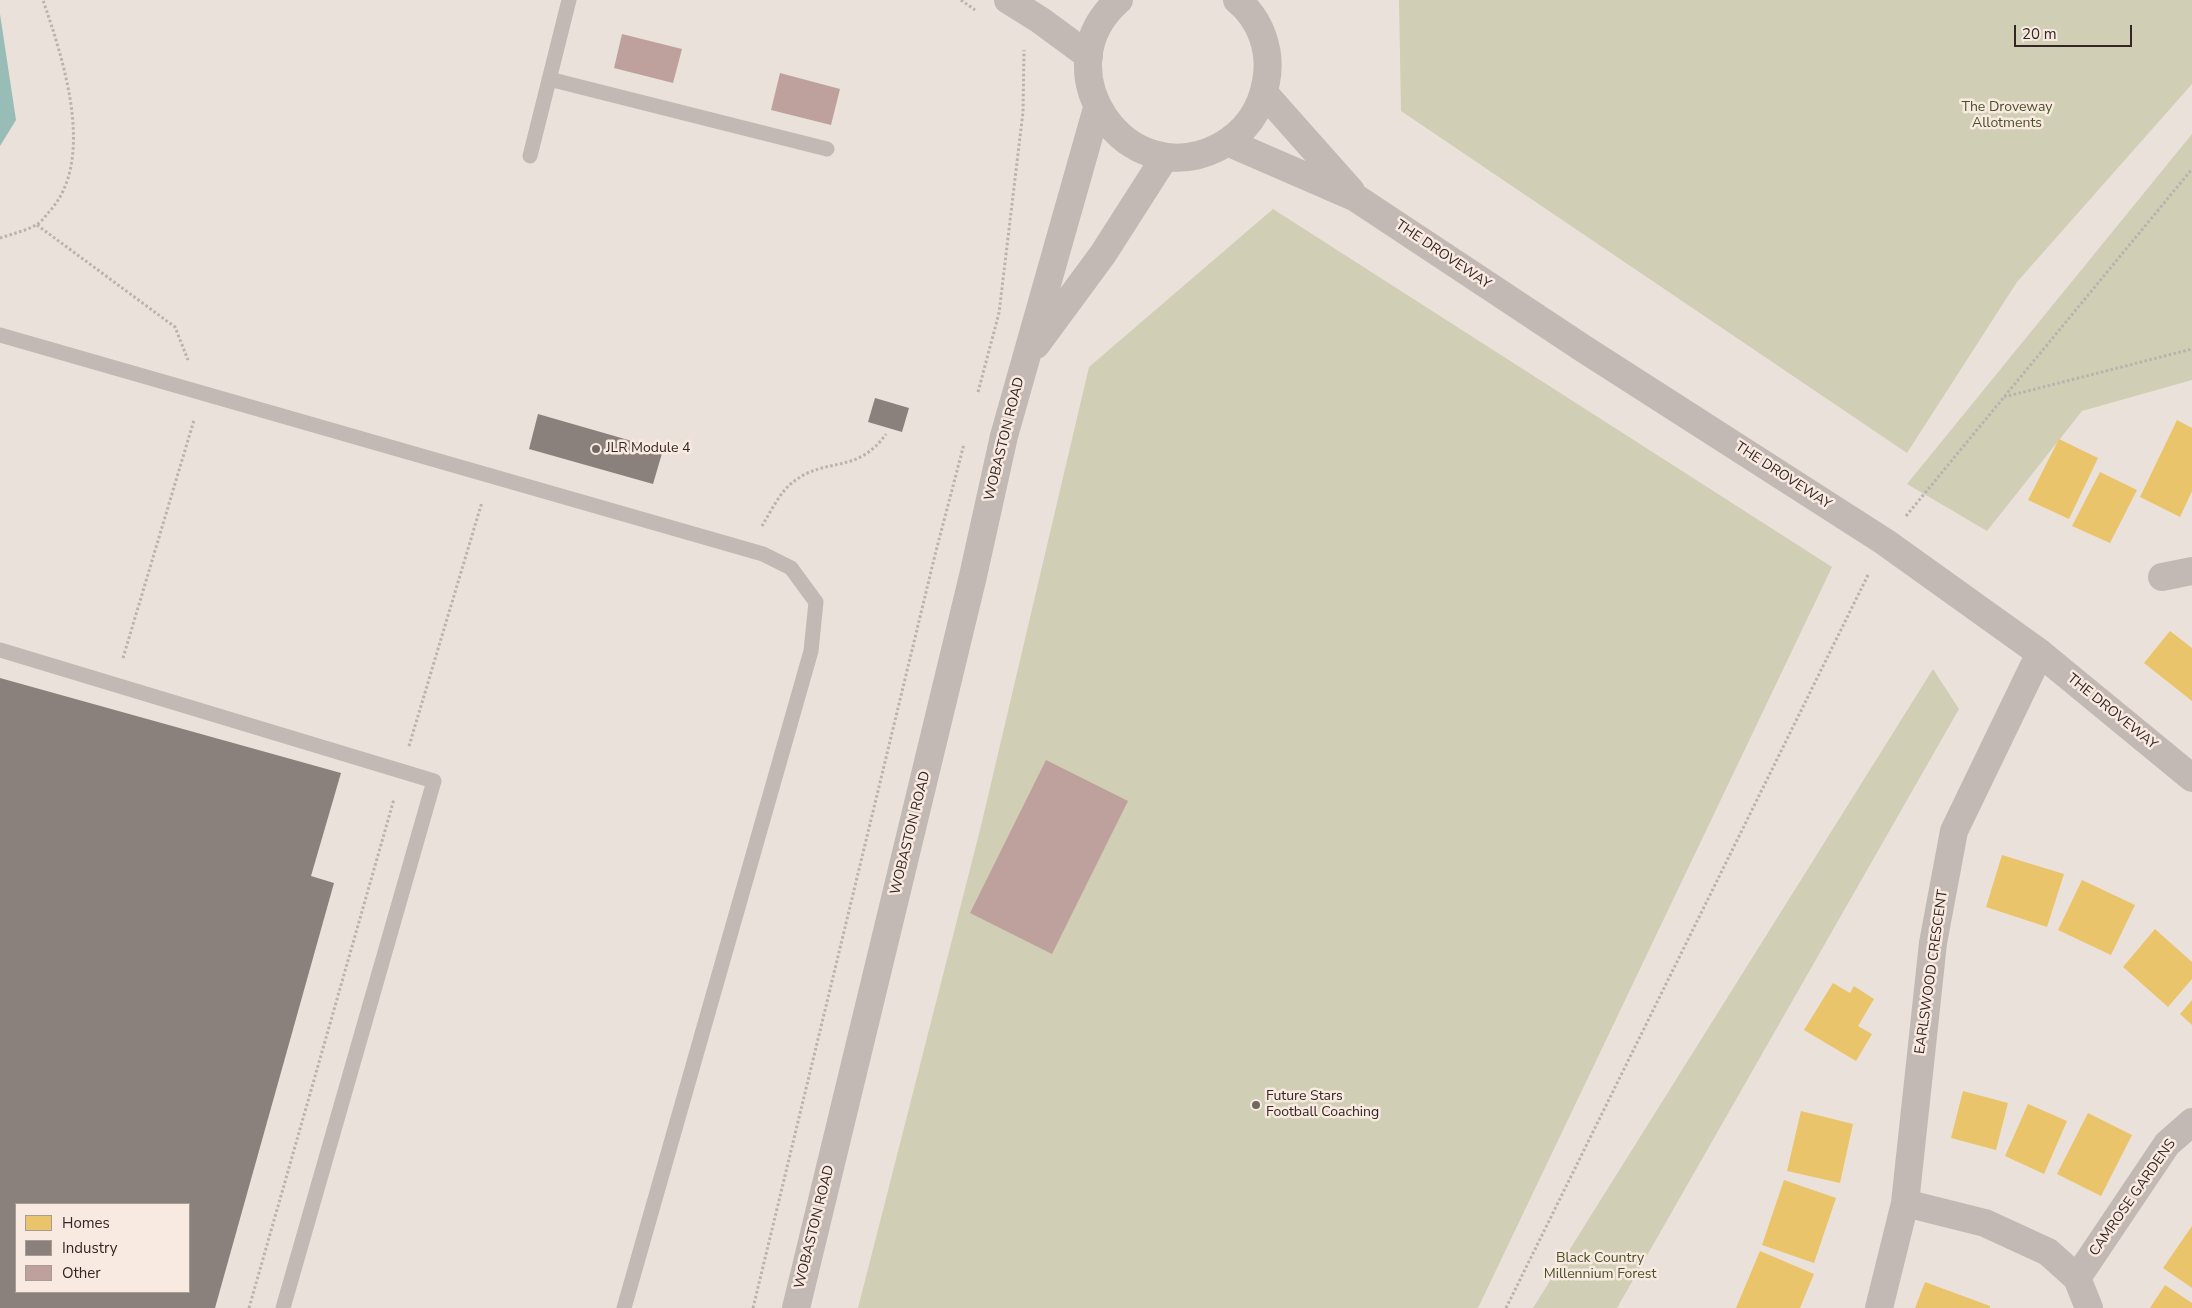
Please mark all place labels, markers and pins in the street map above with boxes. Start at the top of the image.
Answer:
place label: JLR Module 4 [606,441,690,457]
marker: JLR Module 4 [590,443,602,455]
place label: Future Stars Football Coaching [1266,1089,1379,1122]
marker: Future Stars Football Coaching [1250,1099,1262,1111]

